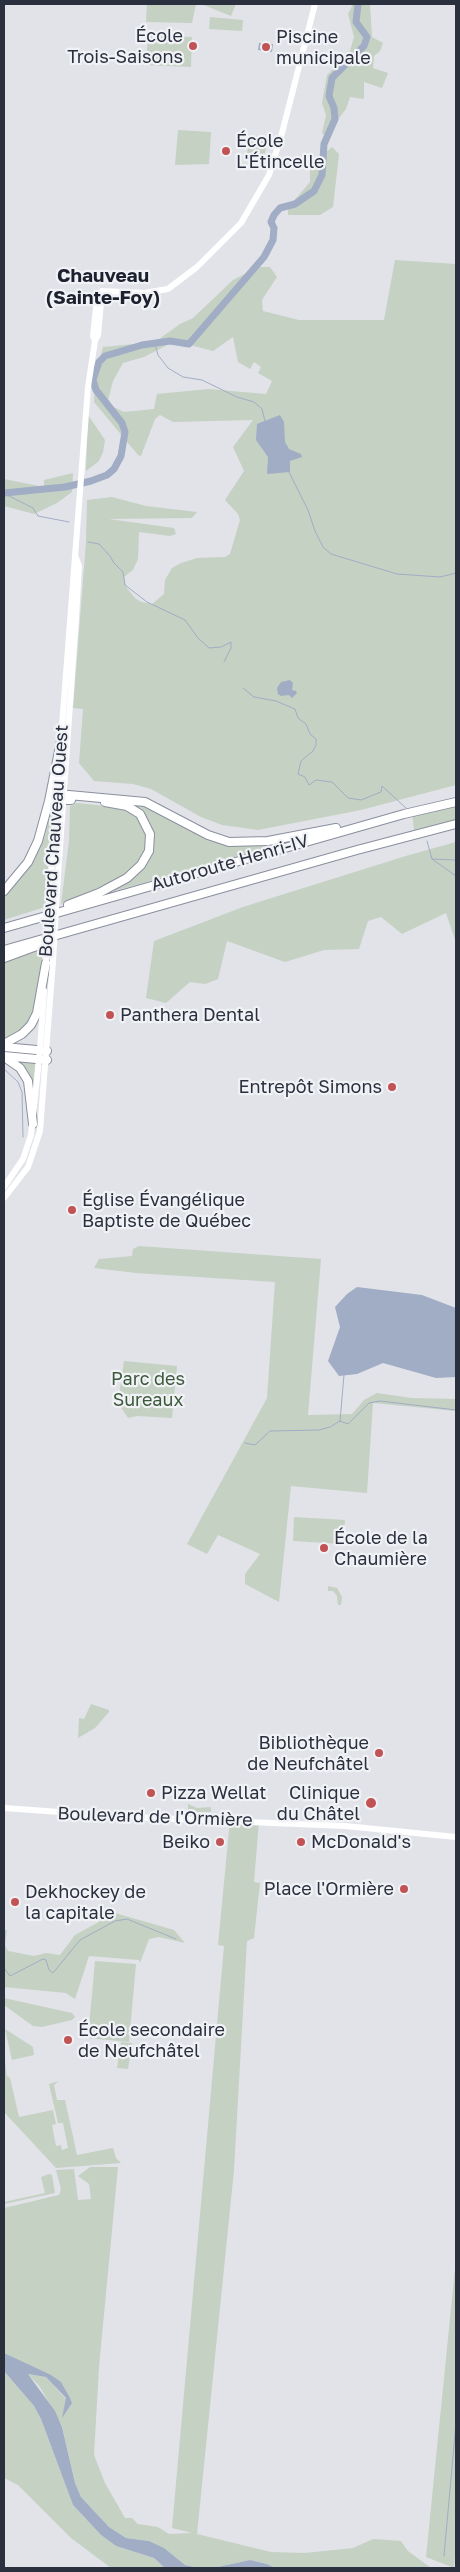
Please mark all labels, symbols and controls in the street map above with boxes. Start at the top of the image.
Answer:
place label: École Trois-Saisons [67,25,183,68]
place label: Piscine municipale [276,26,371,68]
marker: École Trois-Saisons [187,40,199,52]
marker: Piscine municipale [260,41,272,53]
place label: École L'Étincelle [236,130,325,172]
marker: École L'Étincelle [220,145,232,157]
district label: Chauveau (Sainte-Foy) [46,265,160,309]
street label: Boulevard Chauveau Ouest [35,724,73,958]
street label: Autoroute Henri-IV [149,830,311,896]
place label: Panthera Dental [120,1004,260,1026]
marker: Panthera Dental [104,1009,116,1021]
place label: Entrepôt Simons [238,1076,382,1098]
marker: Entrepôt Simons [386,1081,398,1093]
place label: Église Évangélique Baptiste de Québec [82,1189,251,1232]
marker: Église Évangélique Baptiste de Québec [66,1204,78,1216]
park label: Parc des Sureaux [111,1368,185,1410]
place label: École de la Chaumière [334,1527,428,1570]
marker: École de la Chaumière [318,1542,330,1554]
place label: Bibliothèque de Neufchâtel [247,1732,369,1775]
marker: Bibliothèque de Neufchâtel [373,1747,385,1759]
place label: Pizza Wellat [161,1782,267,1804]
place label: Clinique du Châtel [277,1782,360,1825]
marker: Pizza Wellat [145,1787,157,1799]
marker: Clinique du Châtel [364,1796,378,1810]
street label: Boulevard de l'Ormière [57,1803,253,1831]
place label: Beiko [162,1831,210,1853]
place label: McDonald's [311,1831,411,1853]
marker: Beiko [214,1836,226,1848]
marker: McDonald's [295,1836,307,1848]
place label: Place l'Ormière [264,1878,394,1900]
place label: Dekhockey de la capitale [25,1881,146,1924]
marker: Place l'Ormière [398,1883,410,1895]
marker: Dekhockey de la capitale [9,1896,21,1908]
place label: École secondaire de Neufchâtel [78,2019,225,2062]
marker: École secondaire de Neufchâtel [62,2034,74,2046]

